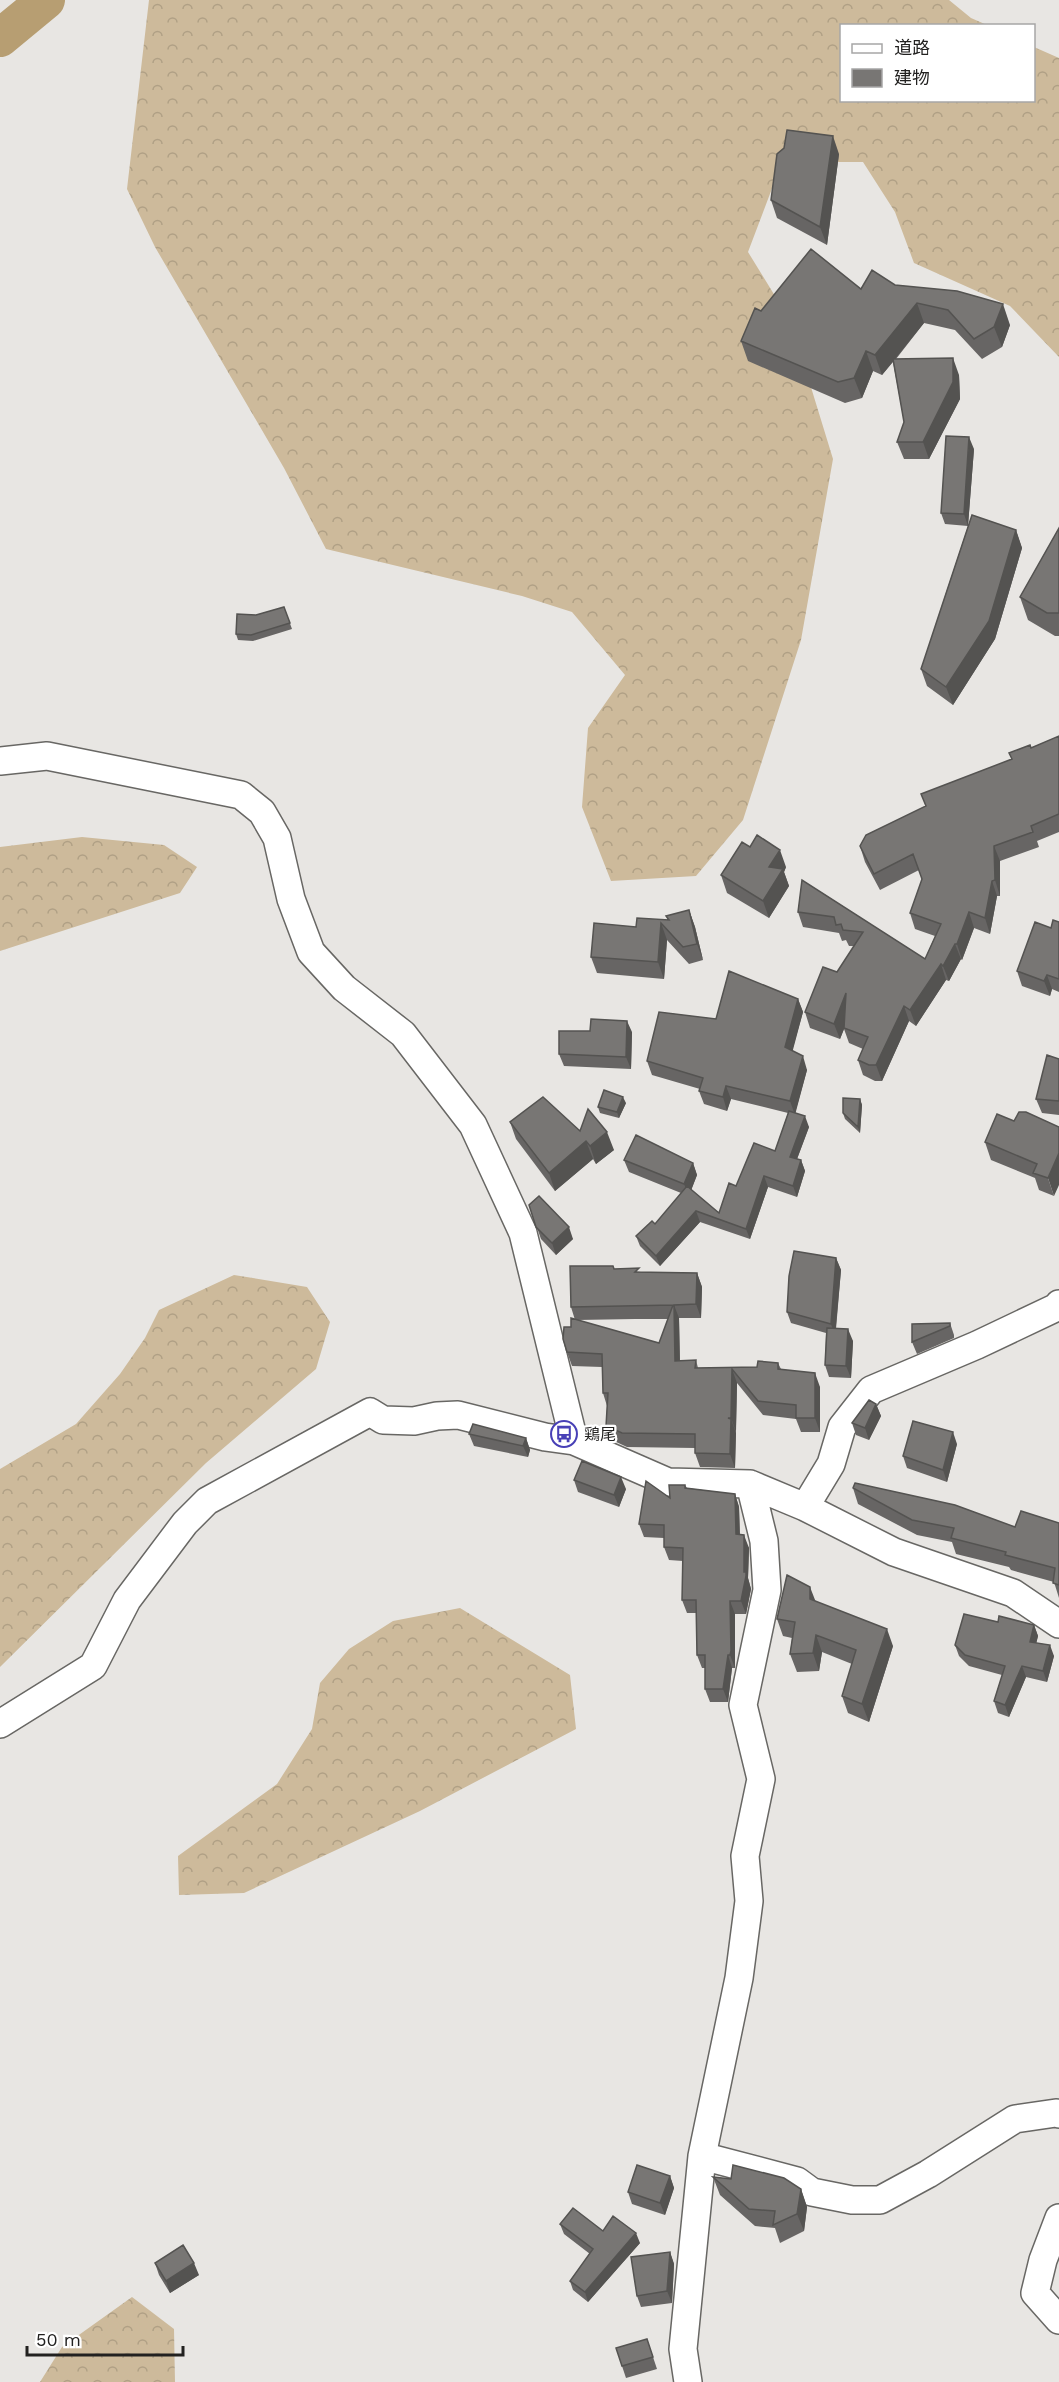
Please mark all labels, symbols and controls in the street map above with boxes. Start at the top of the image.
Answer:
legend [840,24,1035,102]
text: 道路 [894,37,930,58]
text: 建物 [894,67,930,88]
bus stop icon: 鶏尾 [549,1419,579,1449]
place label: 鶏尾 [584,1425,616,1444]
scale bar [27,2319,183,2357]
text: 50 m [36,2329,81,2350]

